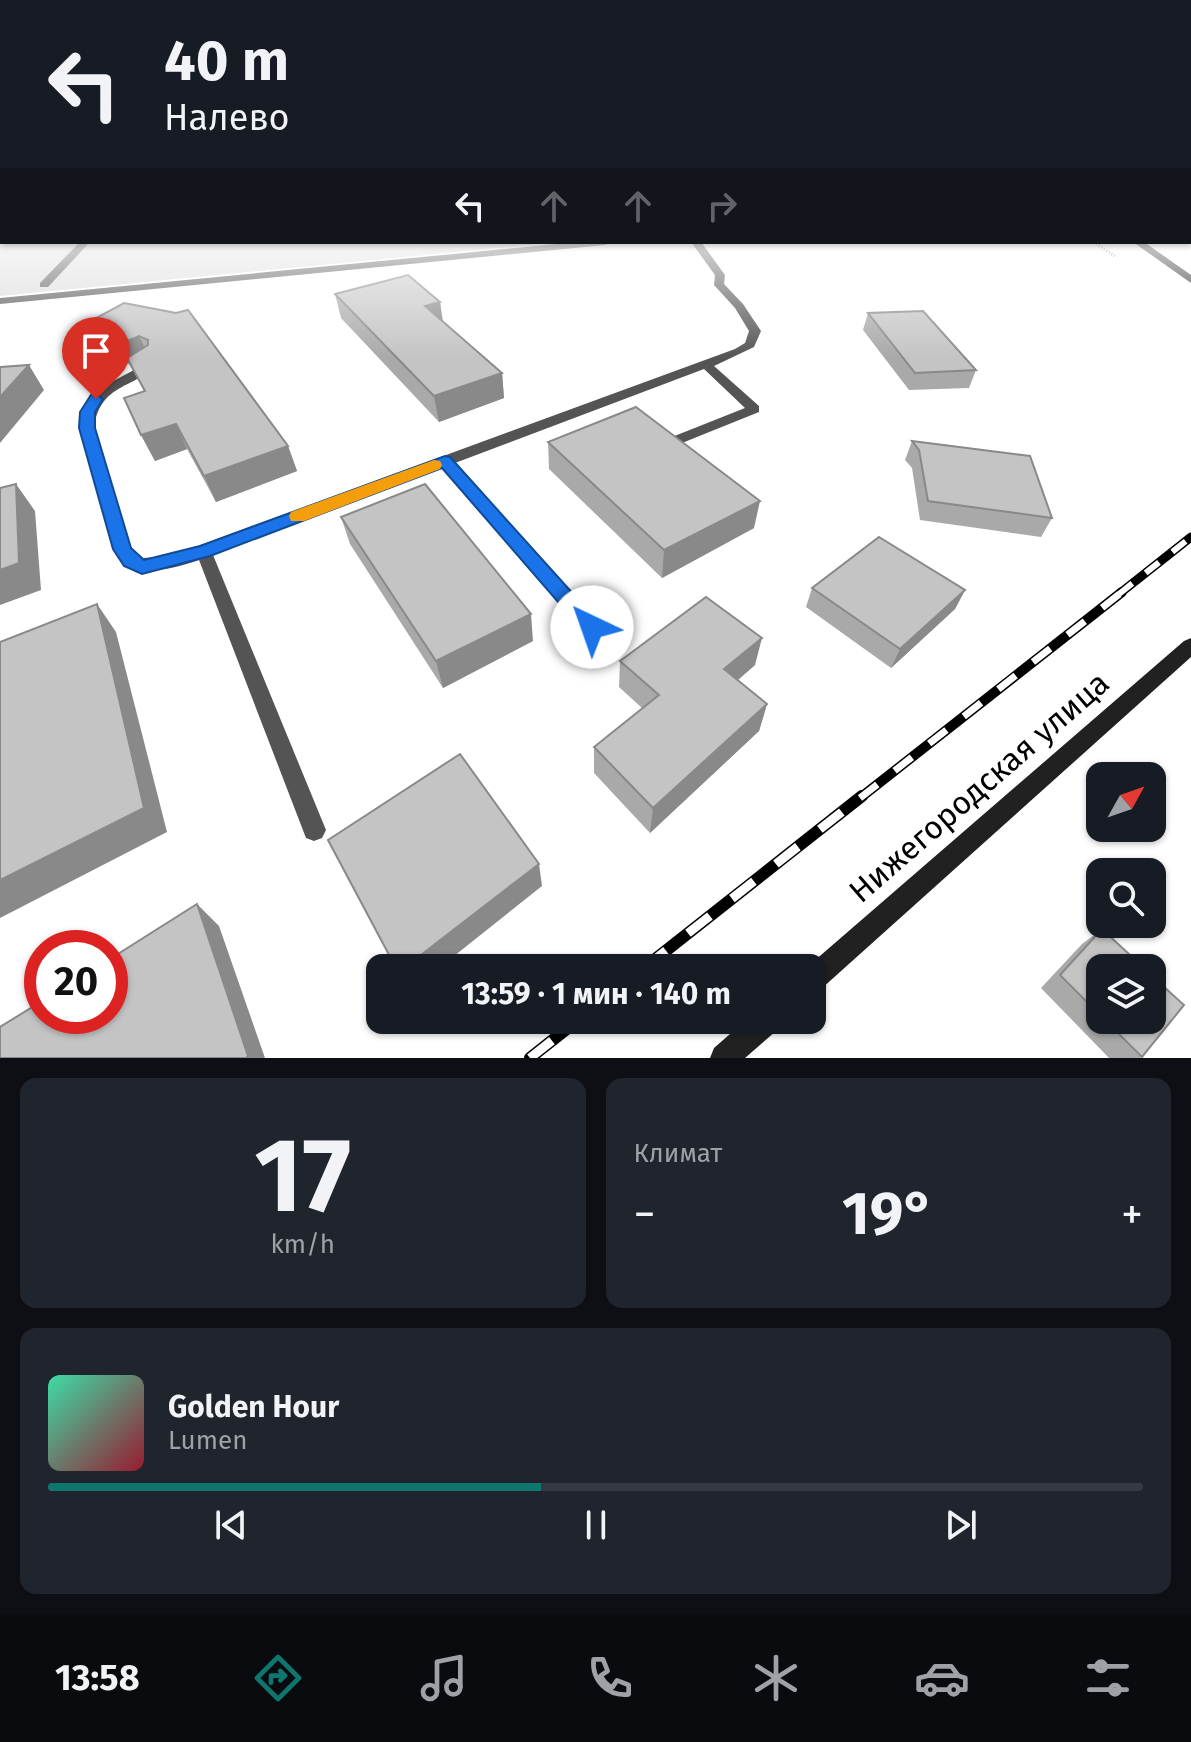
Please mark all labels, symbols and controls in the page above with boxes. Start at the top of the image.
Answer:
text: 40 m [164,28,289,95]
icon: left [32,32,136,136]
text: Налево [164,96,290,140]
icon: left [448,184,492,228]
icon: ahead [532,184,576,228]
icon: ahead [616,184,660,228]
icon: right [700,184,744,228]
pin [62,317,130,399]
icon: arrive [74,329,118,373]
position arrow [550,585,634,669]
street label: Нижегородская улица [841,664,1117,910]
north arrow [1086,762,1166,842]
map controls [1086,762,1166,1034]
button: search [1086,858,1166,938]
speed limit sign: 20 [24,930,128,1034]
button: layers [1086,954,1166,1034]
text: 13:59 · 1 мин · 140 m [461,976,731,1012]
text: 17 [254,1114,351,1239]
text: Климат [634,1138,722,1169]
text: 19° [842,1178,935,1250]
text: − [634,1188,656,1241]
text: + [1121,1188,1143,1241]
text: km/h [271,1229,335,1260]
text: Golden Hour [168,1389,339,1425]
text: Lumen [168,1425,247,1456]
icon: previous [209,1503,253,1547]
icon: pause [574,1503,618,1547]
icon: next [939,1503,983,1547]
icon: directions [250,1650,306,1706]
icon: music [416,1650,472,1706]
icon: phone [582,1650,638,1706]
icon: climate [748,1650,804,1706]
icon: car [914,1650,970,1706]
icon: filters [1080,1650,1136,1706]
text: 13:58 [55,1656,140,1700]

